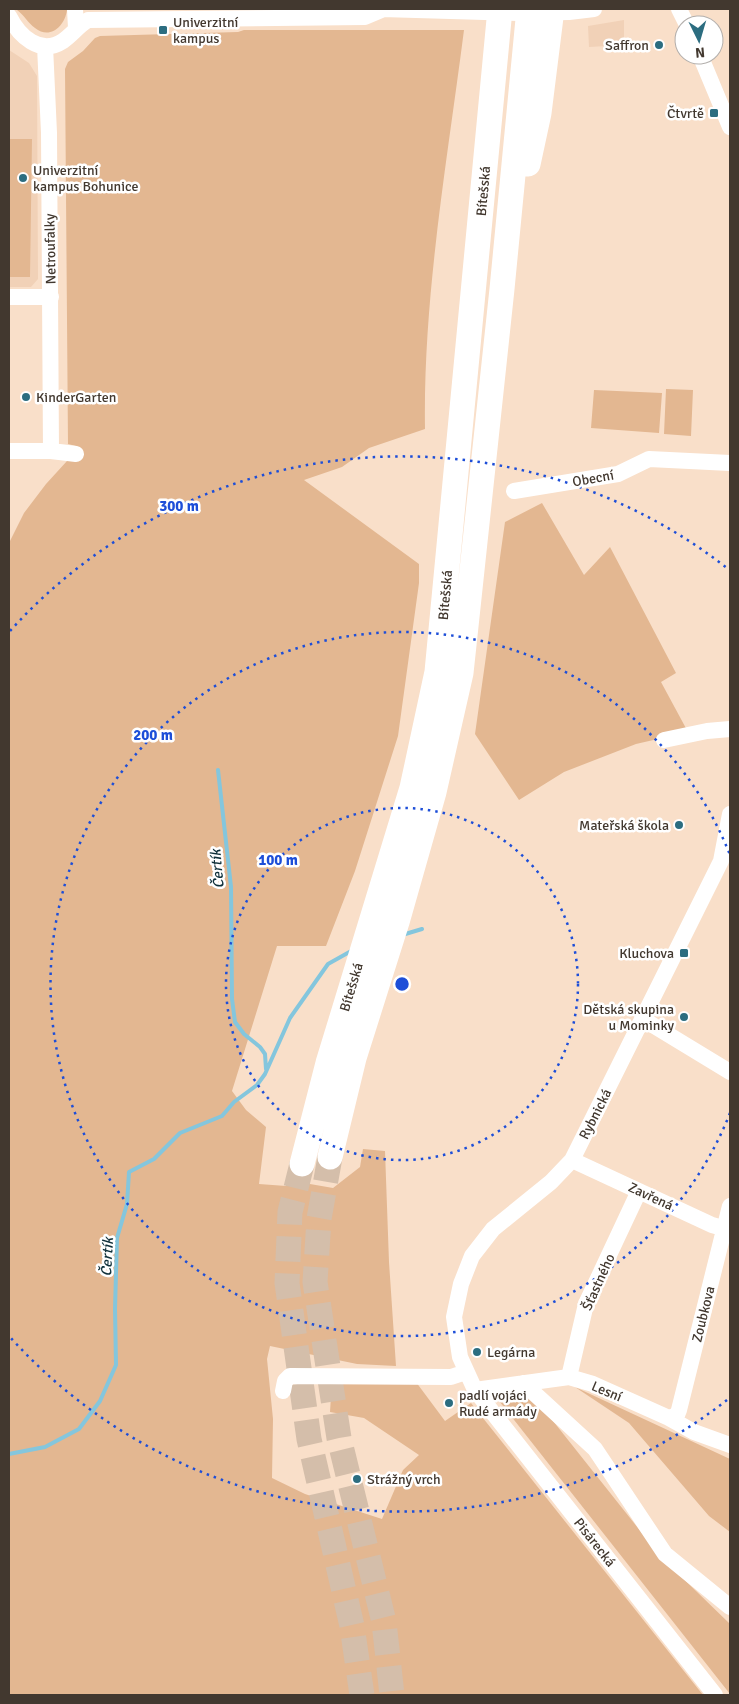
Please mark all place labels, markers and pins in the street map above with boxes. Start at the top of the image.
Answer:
place label: Univerzitní kampus [173,14,239,47]
marker: Univerzitní kampus [157,24,169,36]
place label: Saffron [605,37,649,54]
marker: Saffron [653,39,665,51]
place label: Čtvrtě [667,105,704,122]
marker: Čtvrtě [708,107,720,119]
place label: Univerzitní kampus Bohunice [33,162,139,195]
marker: Univerzitní kampus Bohunice [17,172,29,184]
place label: KinderGarten [36,389,116,406]
marker: KinderGarten [20,391,32,403]
place label: Mateřská škola [579,817,669,834]
marker: Mateřská škola [673,819,685,831]
place label: Kluchova [619,945,674,962]
marker: Kluchova [678,947,690,959]
centre of rings [393,975,411,993]
place label: Dětská skupina u Mominky [583,1001,674,1034]
marker: Dětská skupina u Mominky [678,1011,690,1023]
place label: Legárna [487,1344,535,1361]
marker: Legárna [471,1346,483,1358]
place label: padlí vojáci Rudé armády [459,1387,537,1420]
marker: padlí vojáci Rudé armády [443,1397,455,1409]
place label: Strážný vrch [367,1471,441,1488]
marker: Strážný vrch [351,1473,363,1485]

